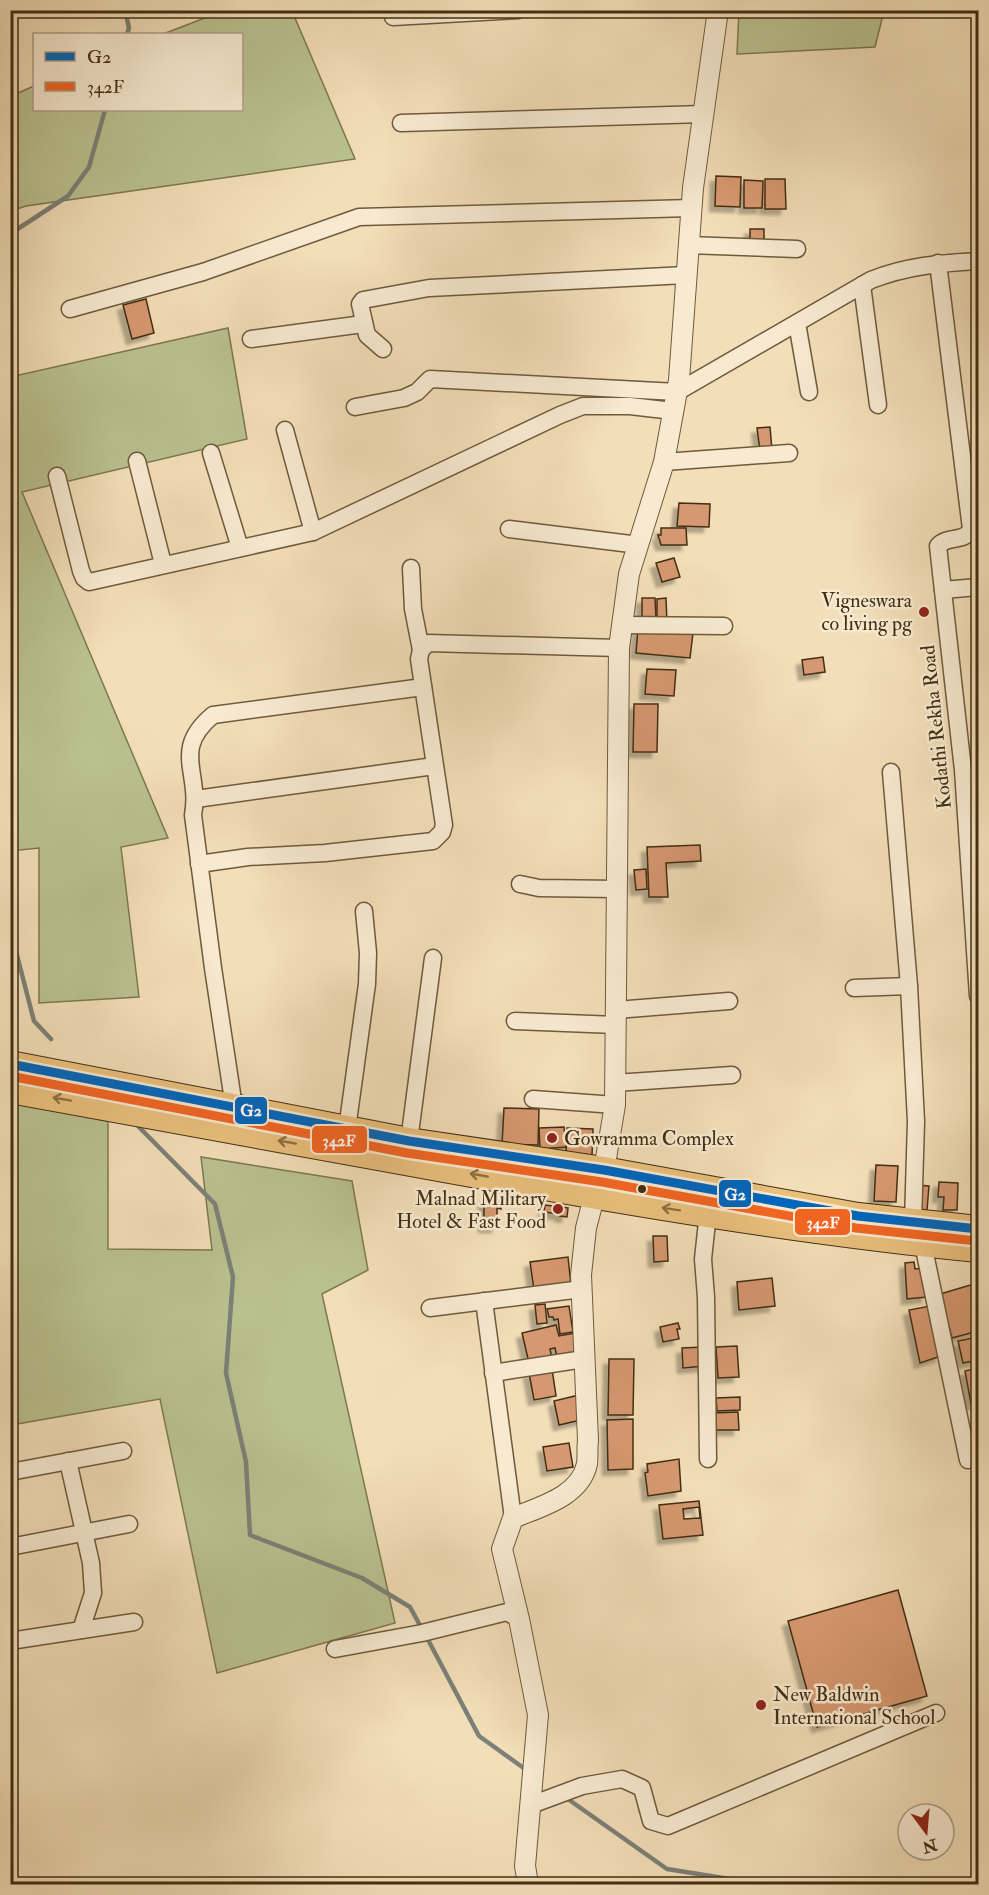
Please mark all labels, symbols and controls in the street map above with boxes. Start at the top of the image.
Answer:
legend [33,33,243,111]
text: G2 [87,46,111,69]
text: 342F [87,76,124,99]
place label: Vigneswara co living pg [821,588,913,637]
marker: Vigneswara co living pg [917,605,931,619]
street label: Kodathi Rekha Road [915,644,957,810]
one-way arrow [52,1093,72,1104]
line badge: G2 [234,1096,268,1125]
text: G2 [240,1101,262,1121]
line badge: 342F [311,1125,368,1154]
place label: Gowramma Complex [564,1126,734,1152]
text: 342F [323,1131,355,1151]
marker: Gowramma Complex [545,1131,559,1145]
one-way arrow [277,1136,297,1147]
one-way arrow [469,1170,489,1181]
line badge: G2 [718,1179,752,1208]
unlabelled marker [636,1183,648,1195]
text: G2 [724,1185,746,1205]
place label: Malnad Military Hotel & Fast Food [396,1186,547,1234]
marker: Malnad Military Hotel & Fast Food [551,1202,565,1216]
one-way arrow [661,1203,681,1214]
line badge: 342F [794,1208,851,1236]
text: 342F [807,1213,839,1233]
place label: New Baldwin International School [773,1682,935,1730]
marker: New Baldwin International School [754,1698,768,1712]
north arrow [896,1802,956,1862]
text: N [920,1834,940,1857]

